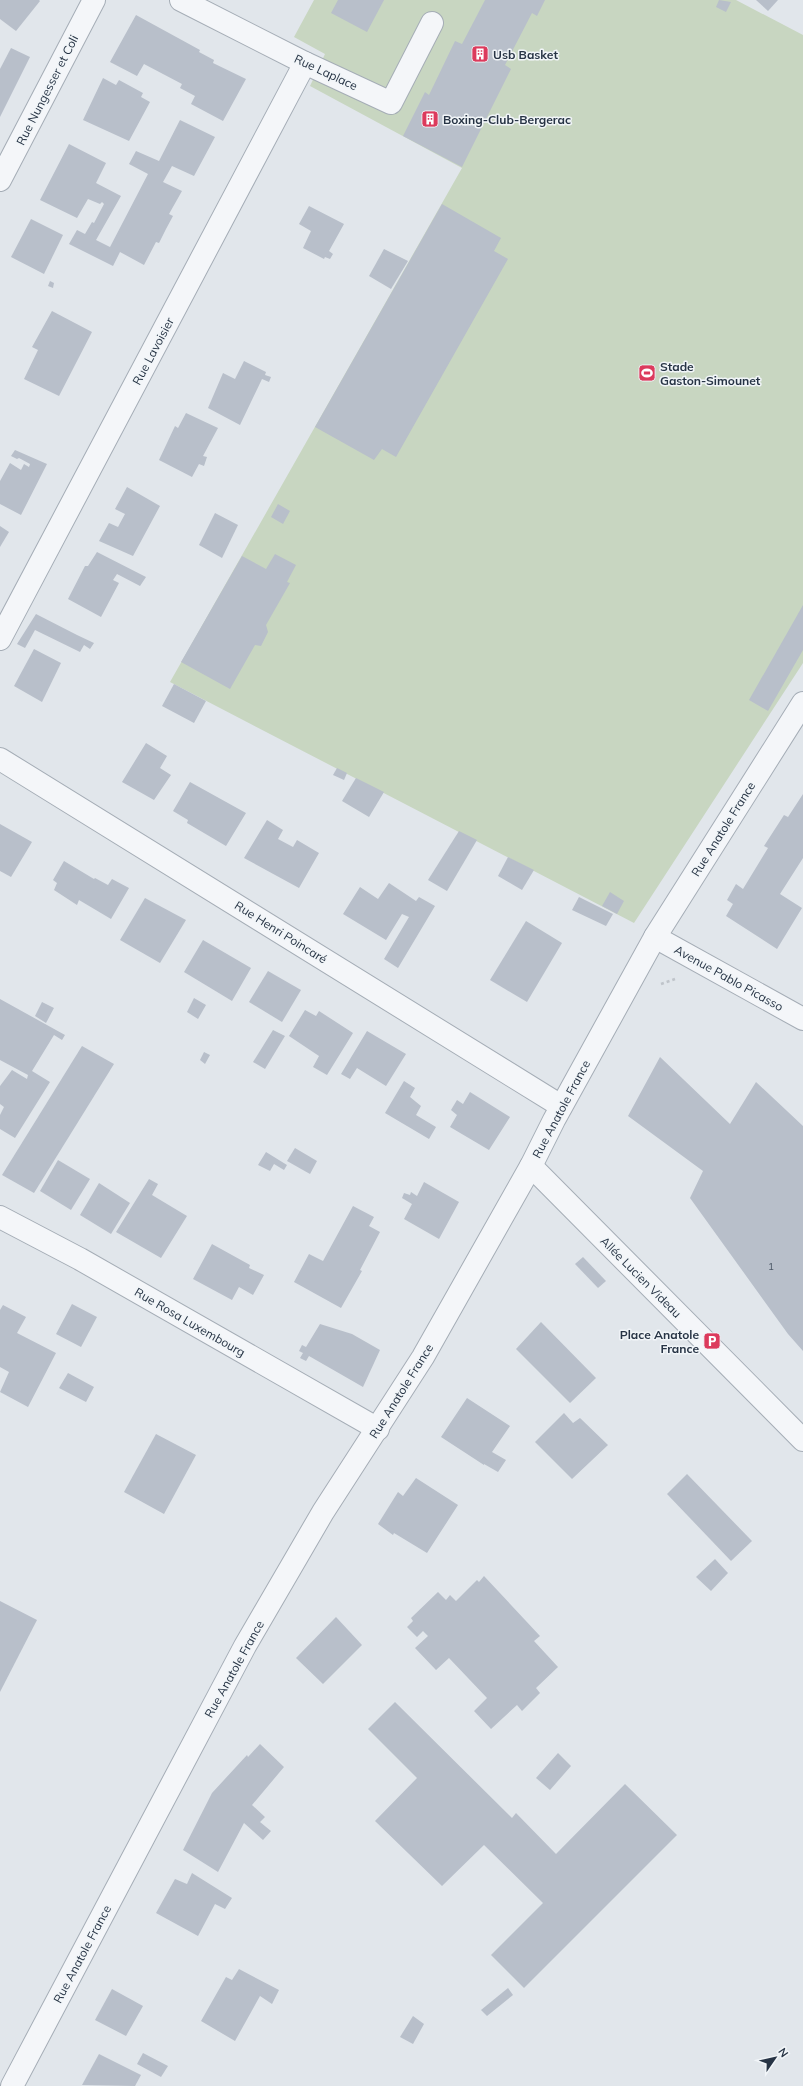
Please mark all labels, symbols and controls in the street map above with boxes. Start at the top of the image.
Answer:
street label: Rue Nungesser et Coli [13,32,81,148]
building icon: Usb Basket [470,44,490,64]
place label: Usb Basket [493,47,558,62]
street label: Rue Laplace [292,51,360,93]
building icon: Boxing-Club-Bergerac [420,109,440,129]
place label: Boxing-Club-Bergerac [443,112,571,127]
street label: Rue Lavoisier [129,314,177,387]
place label: Stade Gaston-Simounet [660,359,761,388]
sports icon: Stade Gaston-Simounet [637,363,657,383]
street label: Rue Anatole France [688,779,758,879]
street label: Rue Henri Poincaré [232,898,330,966]
street label: Avenue Pablo Picasso [672,942,786,1014]
street label: Rue Anatole France [529,1057,593,1161]
street label: Allée Lucien Videau [597,1233,685,1321]
house number: 1 [768,1260,774,1273]
street label: Rue Rosa Luxembourg [132,1284,248,1360]
place label: Place Anatole France [620,1327,699,1356]
parking icon: Place Anatole France [702,1331,722,1351]
street label: Rue Anatole France [366,1341,436,1441]
street label: Rue Anatole France [201,1618,267,1720]
street label: Rue Anatole France [50,1902,114,2006]
north arrow [755,2038,795,2078]
text: N [775,2045,791,2060]

